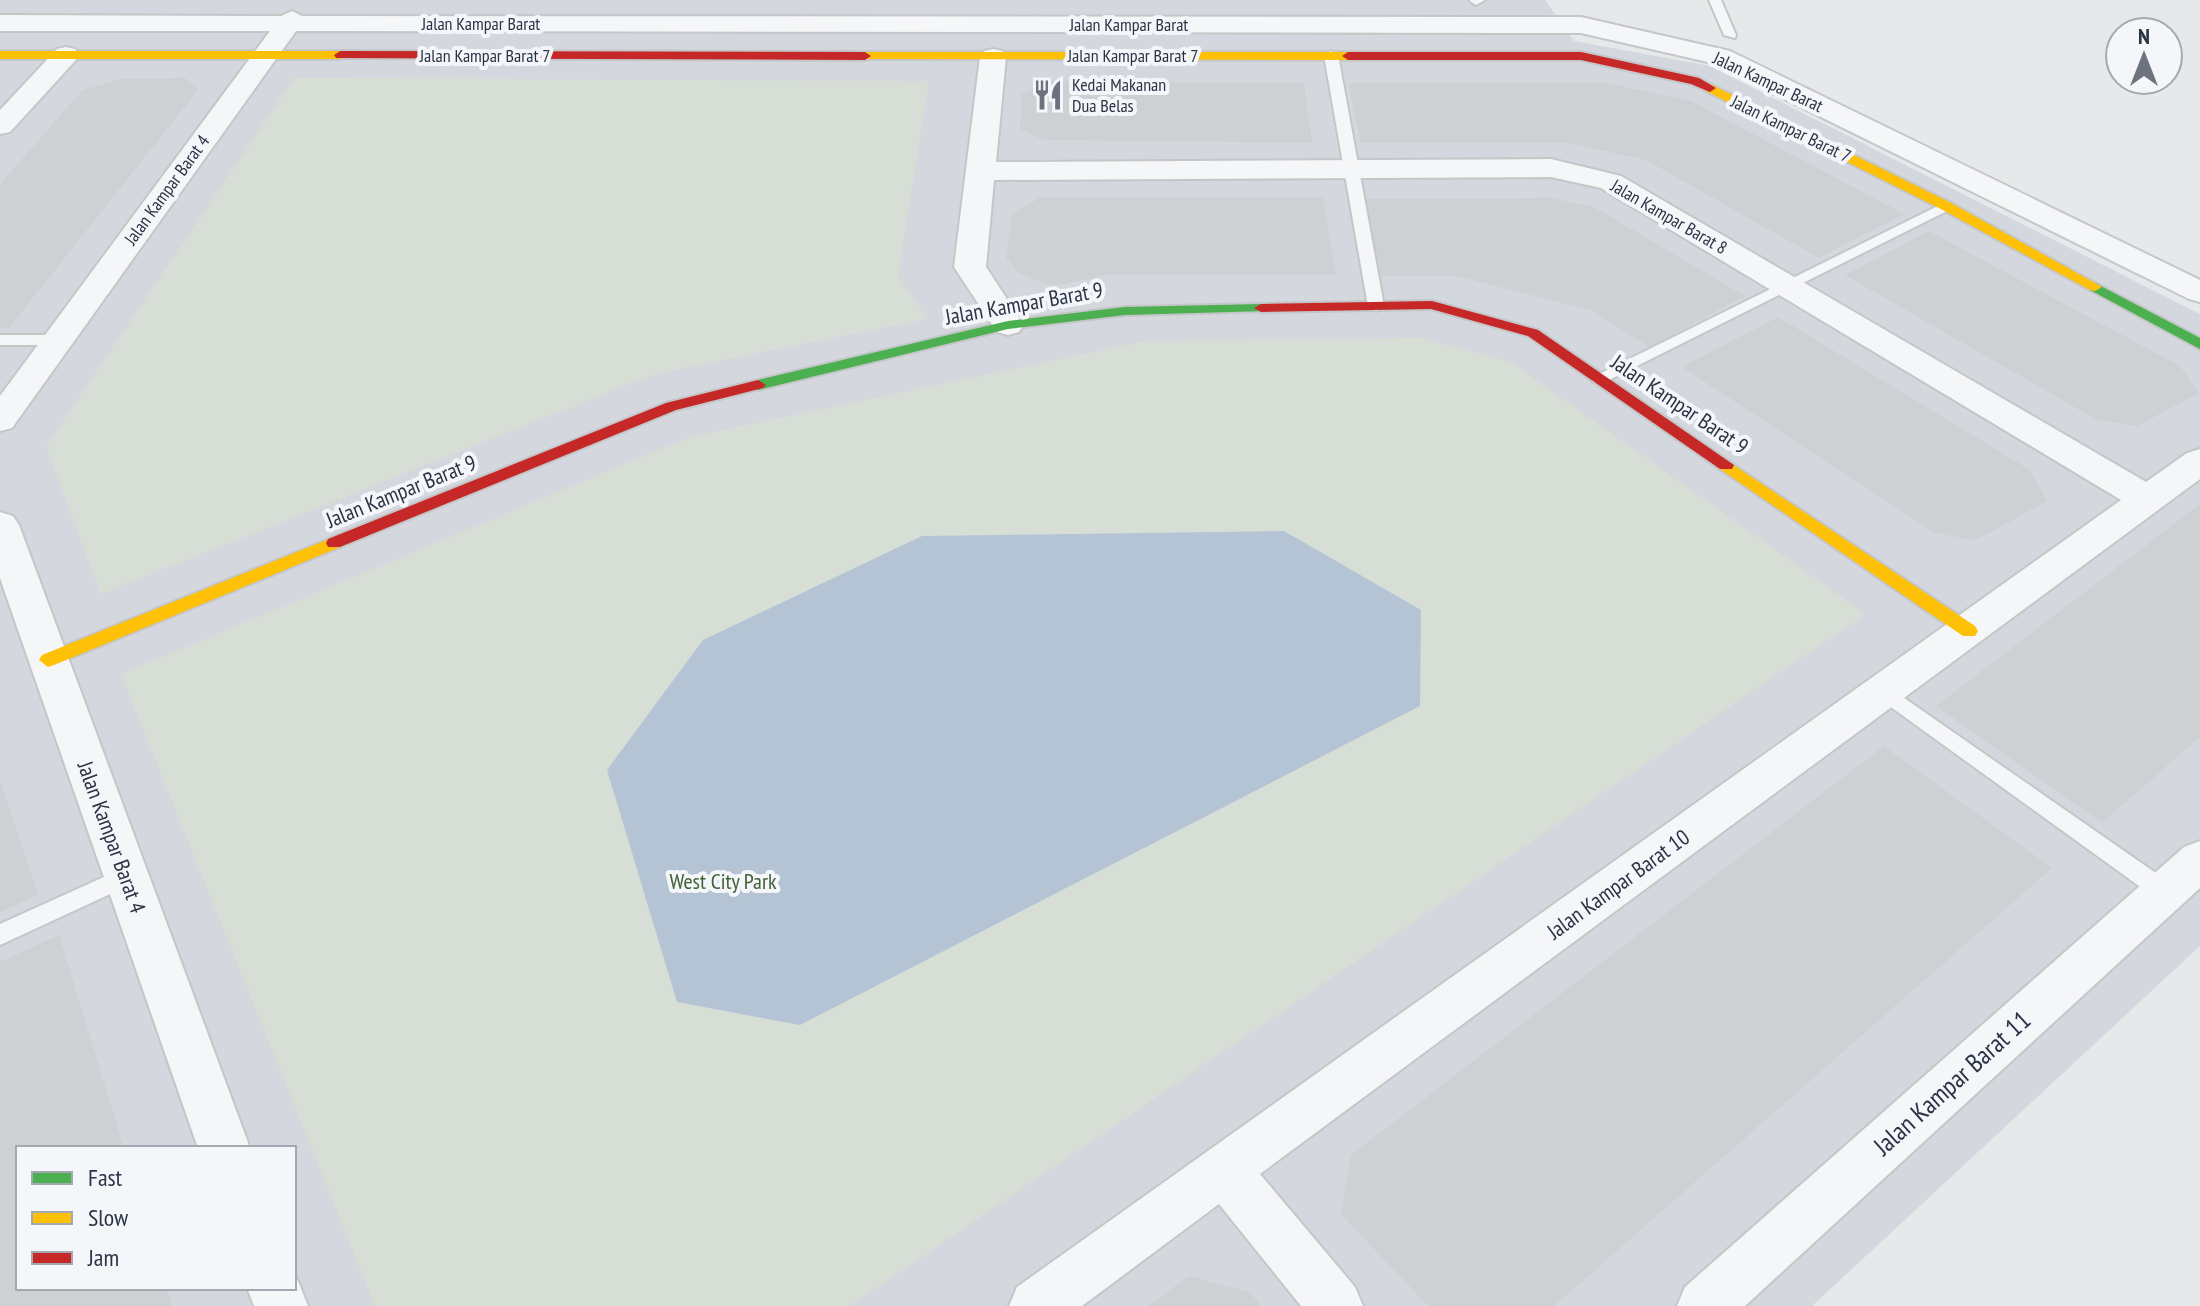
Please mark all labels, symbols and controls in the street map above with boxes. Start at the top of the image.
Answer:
street label: Jalan Kampar Barat [421,12,540,35]
street label: Jalan Kampar Barat [1069,13,1188,36]
north arrow [2104,16,2184,96]
text: N [2138,22,2150,50]
street label: Jalan Kampar Barat 7 [419,44,550,67]
street label: Jalan Kampar Barat 7 [1067,44,1198,67]
street label: Jalan Kampar Barat [1709,46,1827,117]
place label: Kedai Makanan Dua Belas [1072,73,1166,117]
restaurant icon: Kedai Makanan Dua Belas [1031,78,1065,112]
street label: Jalan Kampar Barat 7 [1727,89,1855,167]
street label: Jalan Kampar Barat 4 [118,130,214,250]
street label: Jalan Kampar Barat 8 [1606,173,1732,259]
street label: Jalan Kampar Barat 9 [942,275,1105,331]
street label: Jalan Kampar Barat 9 [1605,347,1754,460]
street label: Jalan Kampar Barat 9 [321,448,480,534]
street label: Jalan Kampar Barat 4 [71,756,152,917]
street label: Jalan Kampar Barat 10 [1540,823,1695,946]
park label: West City Park [670,867,777,895]
street label: Jalan Kampar Barat 11 [1865,1003,2037,1163]
legend [16,1146,296,1290]
text: Fast [88,1162,123,1193]
text: Slow [88,1202,129,1233]
text: Jam [87,1242,119,1273]

